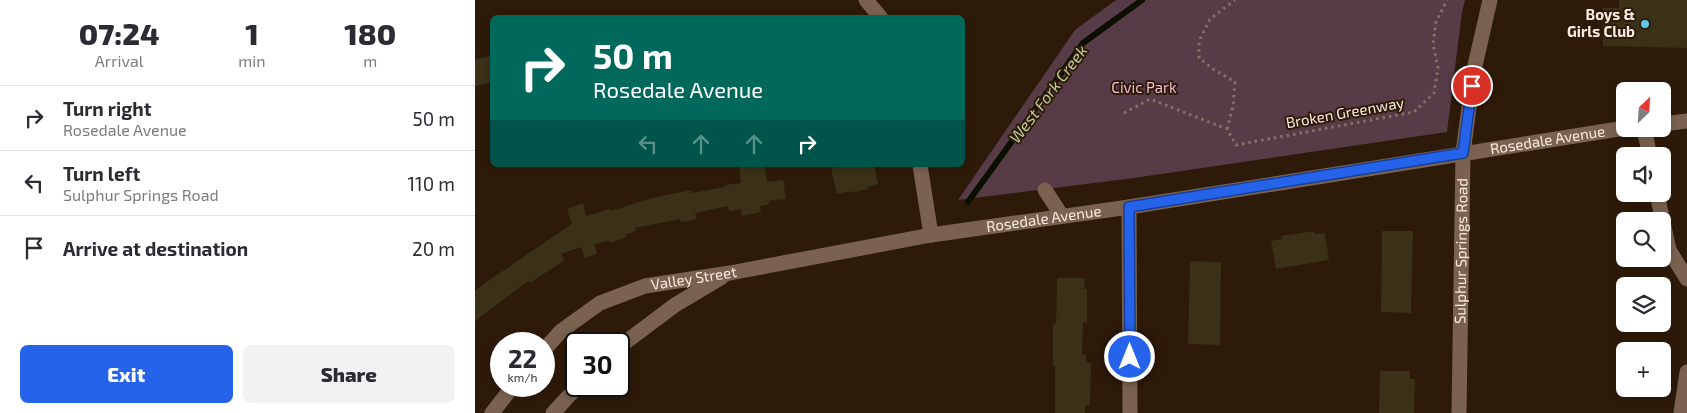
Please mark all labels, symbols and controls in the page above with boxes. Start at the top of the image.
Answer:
place label: Boys & Girls Club [1567,5,1636,40]
text: 07:24 [79,15,159,51]
text: 1 [245,15,259,51]
text: 180 [344,15,396,51]
marker: Boys & Girls Club [1639,18,1651,30]
text: 50 m [593,34,673,76]
icon: right [510,35,575,100]
water label: West Fork Creek [1005,41,1091,146]
text: Arrival [95,51,143,70]
text: min [238,51,266,70]
text: m [363,51,377,70]
pin [1451,65,1493,107]
icon: arrive [1458,72,1486,100]
text: Rosedale Avenue [593,76,763,102]
park label: Civic Park [1111,78,1177,96]
north arrow [1616,82,1671,138]
map controls [1616,82,1671,397]
street label: Broken Greenway [1284,93,1405,131]
text: Turn right [63,97,151,120]
icon: right [20,104,48,132]
text: 50 m [412,107,455,130]
text: Rosedale Avenue [63,120,187,139]
street label: Rosedale Avenue [1489,121,1606,157]
icon: left [634,130,662,158]
icon: ahead [687,130,715,158]
icon: ahead [740,130,768,158]
icon: right [793,130,821,158]
button: sound [1616,147,1671,202]
text: Turn left [63,162,140,185]
icon: left [20,169,48,197]
text: 110 m [408,172,455,195]
street label: Sulphur Springs Road [1450,178,1471,324]
text: Sulphur Springs Road [63,185,219,204]
street label: Rosedale Avenue [985,201,1102,235]
button: search [1616,212,1671,267]
icon: arrive [20,234,48,262]
text: Arrive at destination [63,237,248,260]
text: 20 m [412,237,455,260]
street label: Valley Street [650,262,738,293]
button: layers [1616,277,1671,332]
position arrow [1103,330,1155,382]
speed limit sign: 30 [565,332,630,397]
button: + [1616,342,1671,397]
text: 22 [508,343,537,373]
button: Exit [20,345,233,403]
button: Share [243,345,455,403]
text: km/h [508,370,537,384]

